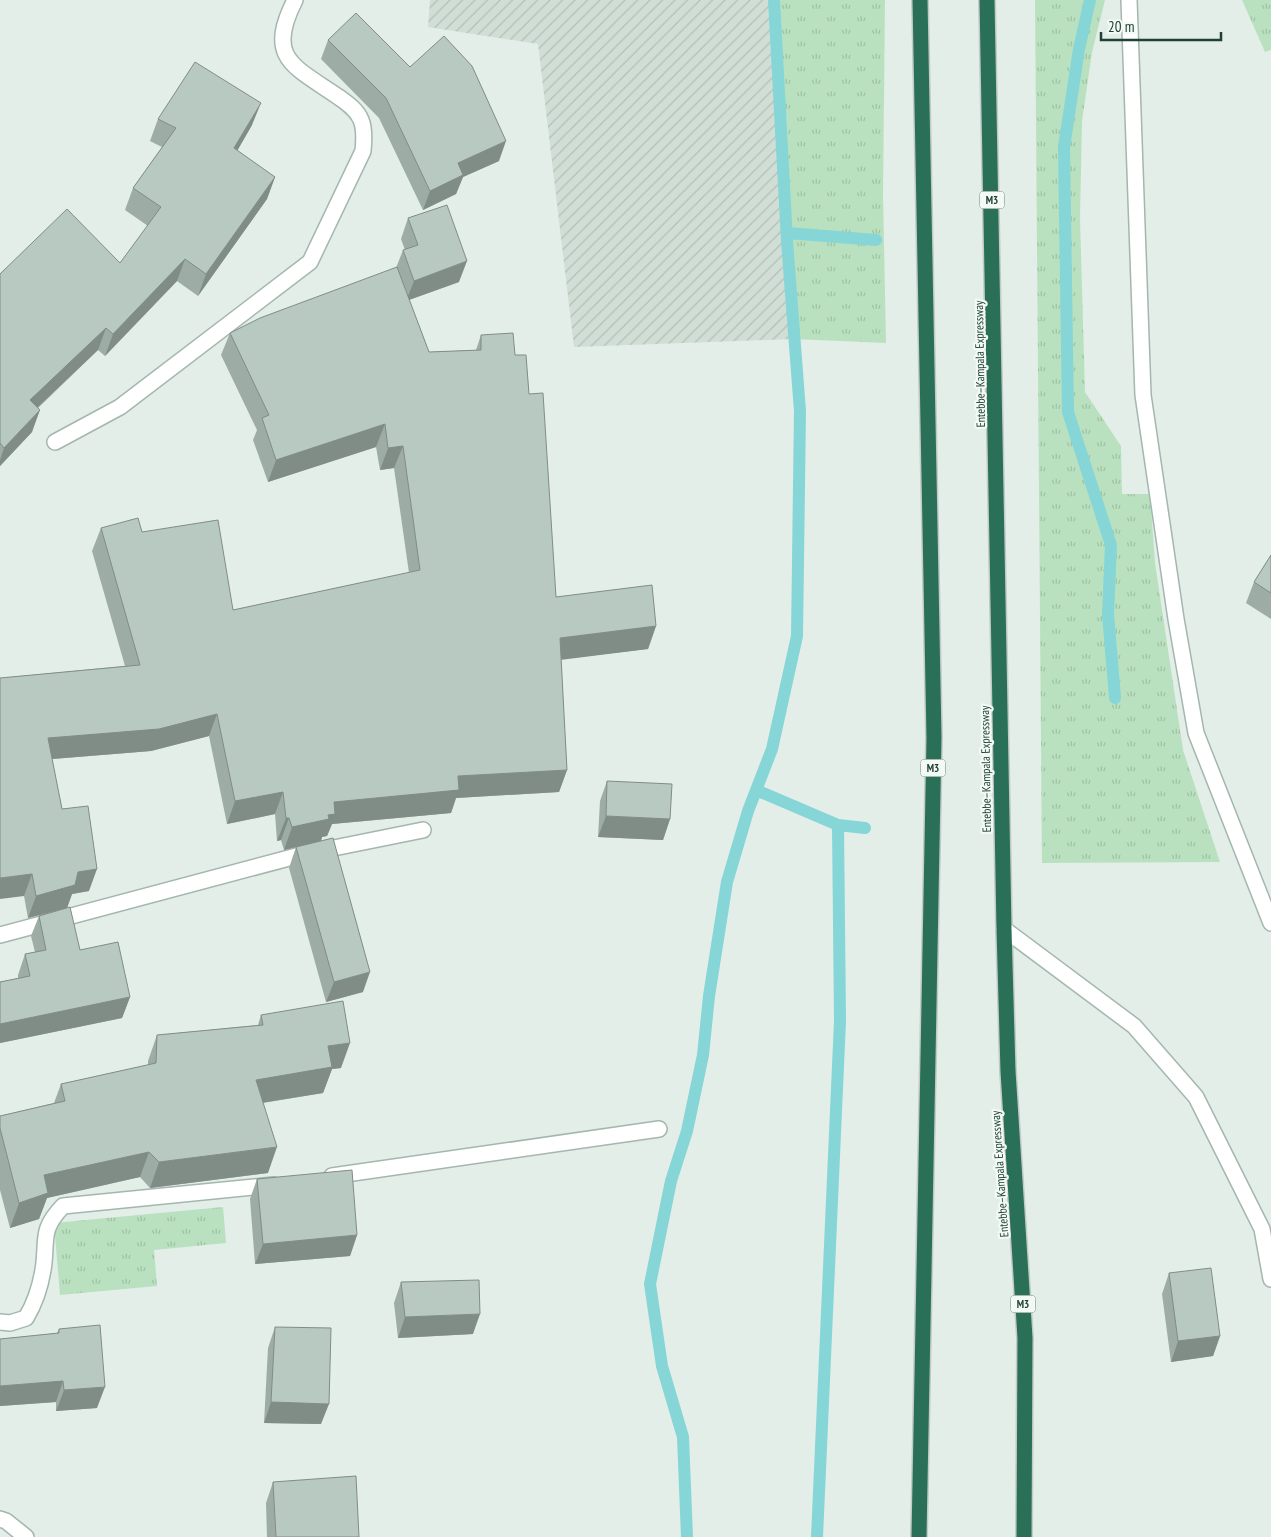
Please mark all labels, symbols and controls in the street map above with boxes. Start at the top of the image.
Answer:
scale bar [1101,10,1221,42]
text: 20 m [1108,17,1134,36]
road number: M3 [980,192,1004,208]
street label: Entebbe–Kampala Expressway [971,300,988,428]
street label: Entebbe–Kampala Expressway [977,705,994,833]
road number: M3 [920,760,946,776]
street label: Entebbe–Kampala Expressway [988,1110,1011,1238]
road number: M3 [1010,1296,1036,1312]

